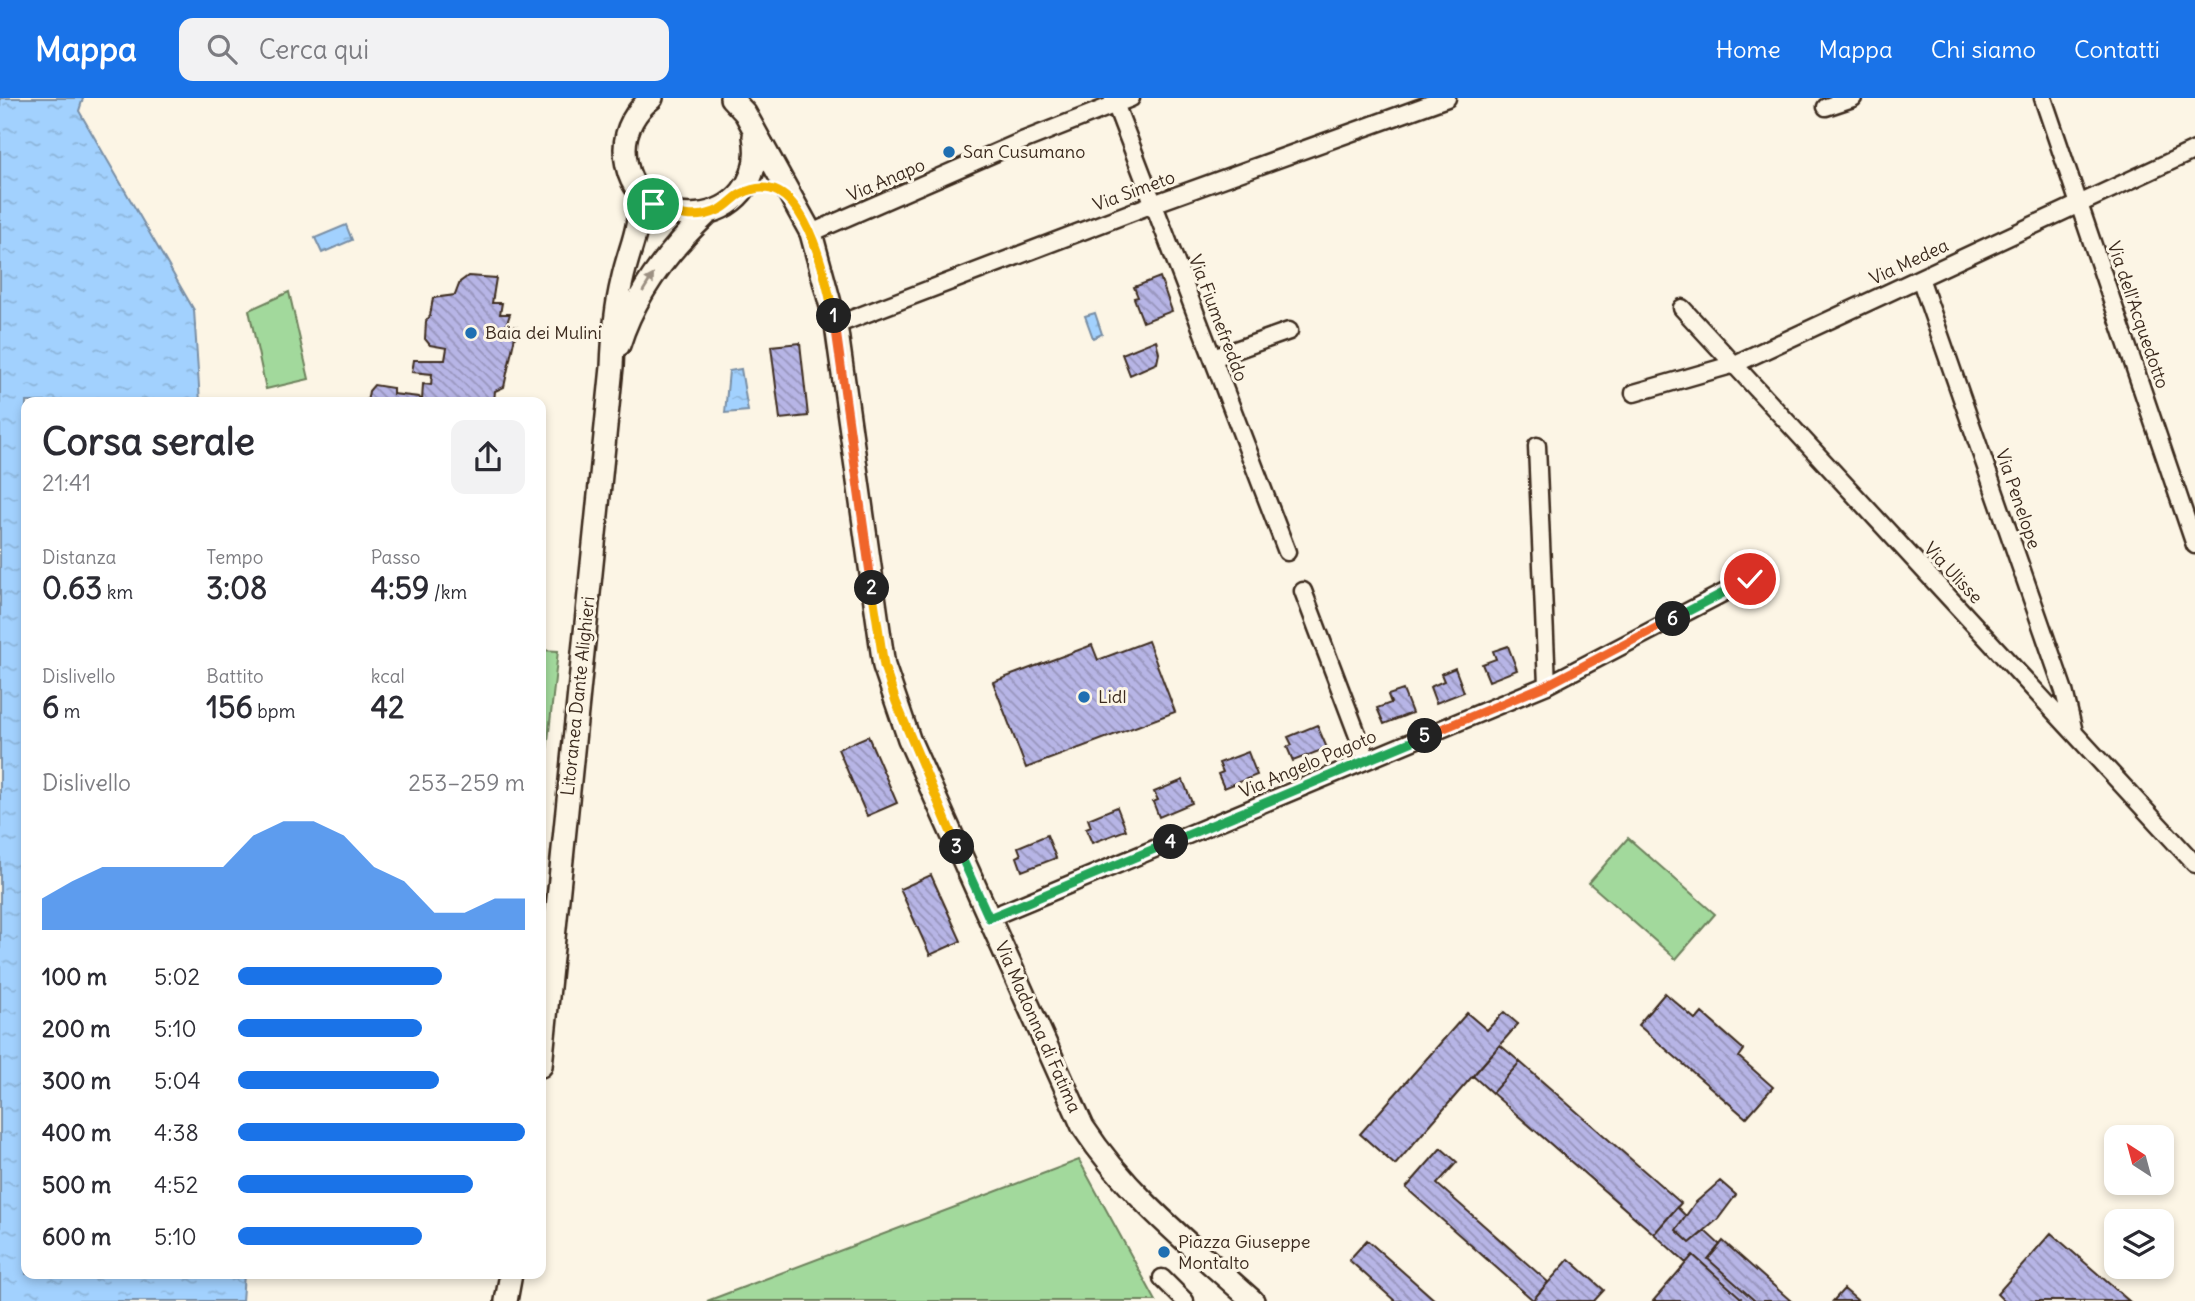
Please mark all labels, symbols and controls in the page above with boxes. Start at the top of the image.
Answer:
search box [179,18,669,81]
text: Mappa [35,28,137,70]
icon: search [203,30,241,68]
text: Cerca qui [259,33,369,66]
text: Home [1716,34,1781,64]
text: Mappa [1819,34,1893,64]
text: Chi siamo [1931,34,2036,64]
text: Contatti [2074,34,2160,64]
place label: San Cusumano [963,140,1085,163]
marker: San Cusumano [941,144,957,160]
street label: Via Anapo [843,153,928,206]
street label: Via Simeto [1090,165,1178,216]
pin [623,174,683,234]
icon: arrive [634,185,672,223]
street label: Via Medea [1866,233,1952,290]
street label: Via dell'Acquedotto [2102,238,2174,392]
street label: Via Fiumefreddo [1184,251,1253,384]
one-way arrow [642,273,655,292]
pin: 1 [816,298,852,333]
text: 1 [830,303,837,327]
place label: Baia dei Mulini [485,321,602,344]
marker: Baia dei Mulini [463,325,479,341]
text: Corsa serale [42,418,255,465]
button: share [451,420,525,494]
street label: Via Penelope [1991,446,2046,552]
text: 21:41 [42,468,91,497]
street label: Via Ulisse [1919,537,1988,608]
text: Distanza [42,545,116,569]
text: Tempo [206,545,263,569]
text: Passo [371,545,420,569]
pin [1720,549,1780,609]
icon: check [1731,560,1769,598]
text: 0.63 [42,569,102,607]
text: 3:08 [206,569,267,607]
text: 4:59 [371,569,429,607]
pin: 2 [854,570,890,606]
text: 2 [866,575,877,599]
text: km [102,580,133,604]
text: /km [429,580,467,604]
street label: Litoranea Dante Alighieri [556,595,599,797]
pin: 6 [1656,602,1690,636]
text: 6 [1667,606,1678,630]
text: Dislivello [42,664,116,688]
text: Battito [206,664,264,688]
text: kcal [371,664,405,688]
place label: Lidl [1098,685,1126,708]
text: 6 [42,688,59,726]
text: 156 [206,688,253,726]
text: 42 [371,688,404,726]
marker: Lidl [1076,689,1092,705]
text: m [59,699,81,723]
text: bpm [253,699,295,723]
pin: 5 [1408,718,1442,754]
text: 5 [1419,723,1430,747]
street label: Via Angelo Pagoto [1236,724,1380,803]
text: Dislivello [42,768,131,797]
text: 253–259 m [408,768,525,797]
pin: 4 [1154,824,1188,860]
text: 4 [1165,829,1176,853]
pin: 3 [940,830,974,864]
text: 3 [951,834,962,858]
street label: Via Madonna di Fatima [990,937,1087,1116]
text: 100 m [42,962,107,991]
text: 5:02 [154,962,200,991]
text: 200 m [42,1014,111,1043]
text: 5:10 [154,1014,197,1043]
text: 300 m [42,1066,111,1095]
text: 5:04 [154,1066,201,1095]
text: 400 m [42,1118,111,1147]
text: 4:38 [154,1118,199,1147]
north arrow [2104,1125,2174,1195]
map controls [2104,1125,2174,1279]
text: 500 m [42,1170,111,1199]
text: 4:52 [154,1170,198,1199]
button: layers [2104,1209,2174,1279]
text: 600 m [42,1222,111,1251]
text: 5:10 [154,1222,197,1251]
place label: Piazza Giuseppe Montalto [1178,1230,1310,1274]
marker: Piazza Giuseppe Montalto [1156,1244,1172,1260]

